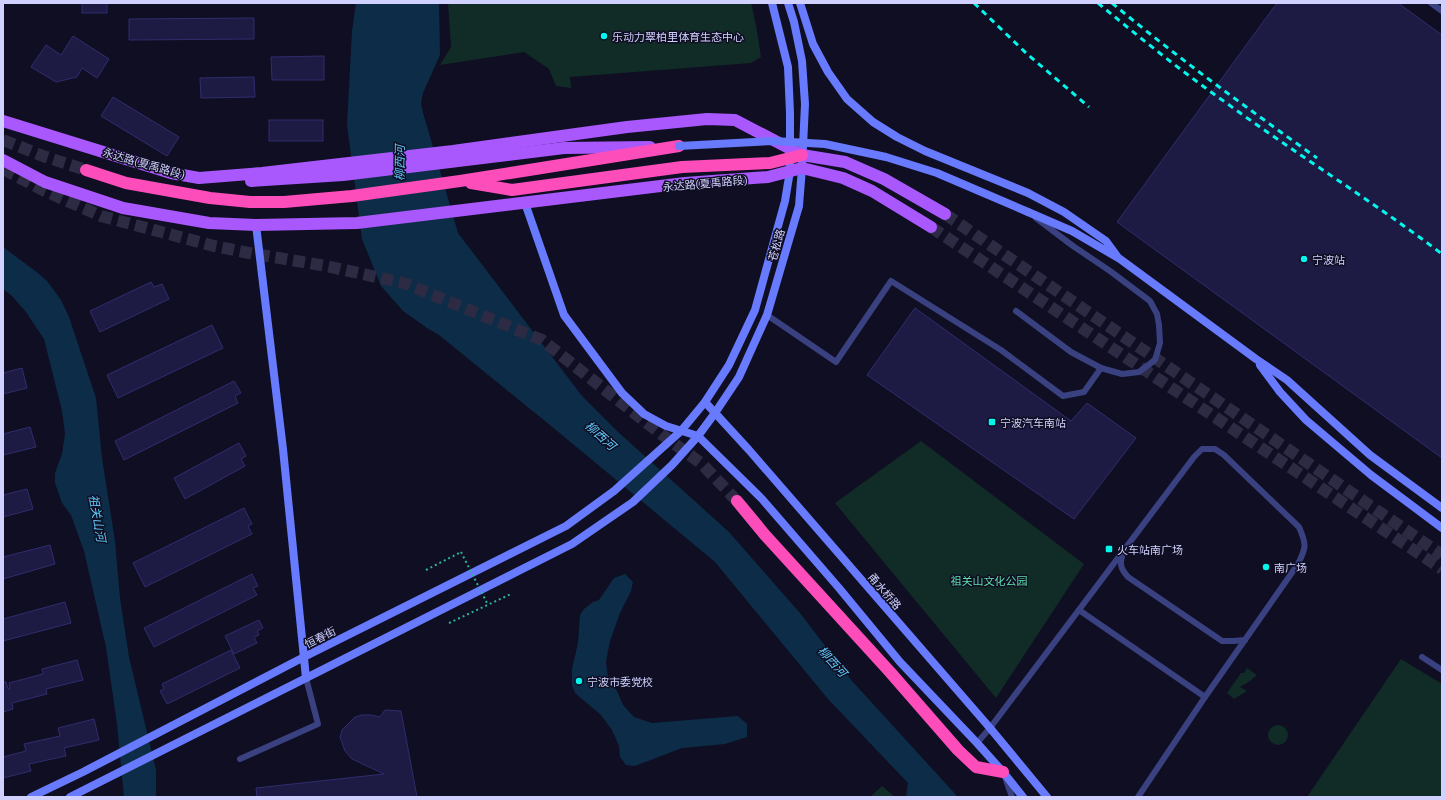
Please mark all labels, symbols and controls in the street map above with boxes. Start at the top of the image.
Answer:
place label: 乐动力翠柏里体育生态中心 [612,30,744,43]
marker: 乐动力翠柏里体育生态中心 [599,31,609,41]
water label: 柳西河 [392,143,406,181]
street label: 永达路(夏禹路段) [101,145,187,181]
street label: 永达路(夏禹路段) [662,173,748,193]
street label: 苍松路 [765,227,787,263]
place label: 宁波站 [1312,253,1345,266]
marker: 宁波站 [1299,254,1309,264]
place label: 宁波汽车南站 [1000,416,1066,429]
marker: 宁波汽车南站 [987,417,997,427]
water label: 柳西河 [583,418,621,454]
water label: 祖关山河 [87,493,109,545]
place label: 火车站南广场 [1117,543,1183,556]
marker: 火车站南广场 [1104,544,1114,554]
place label: 南广场 [1274,561,1307,574]
marker: 南广场 [1261,562,1271,572]
street label: 甬水桥路 [866,570,904,612]
park label: 祖关山文化公园 [951,574,1028,587]
street label: 恒春街 [302,624,338,650]
water label: 柳西河 [816,643,852,681]
place label: 宁波市委党校 [587,675,653,688]
marker: 宁波市委党校 [574,676,584,686]

